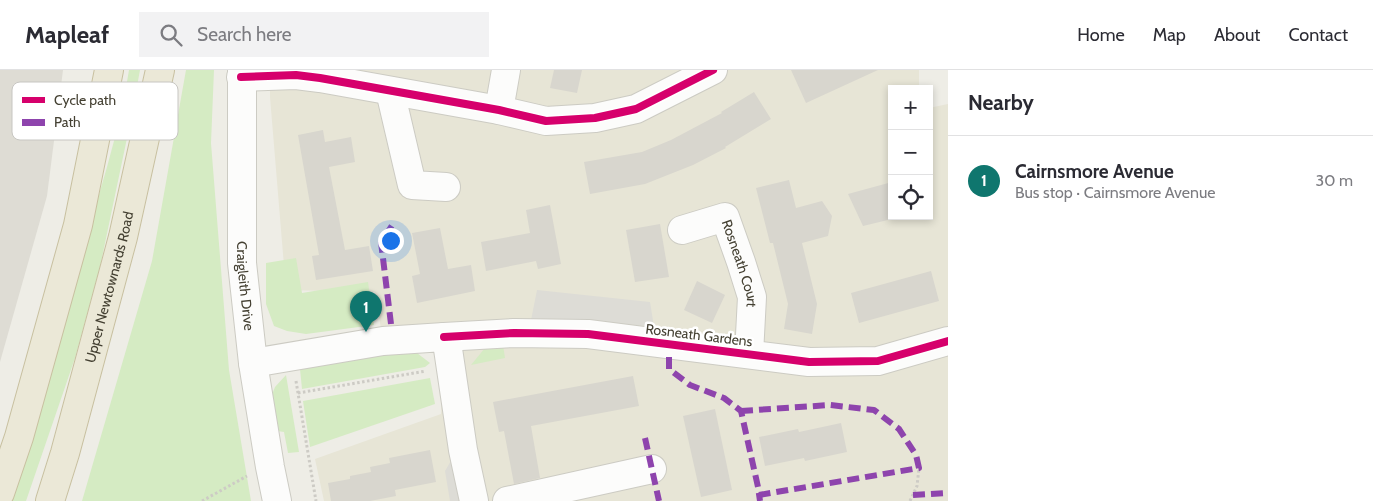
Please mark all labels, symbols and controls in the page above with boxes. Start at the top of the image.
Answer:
search box [139,12,489,57]
text: Mapleaf [25,20,109,49]
icon: search [157,21,185,49]
text: Search here [197,23,291,46]
text: Home [1077,24,1125,46]
text: Map [1153,24,1186,46]
text: About [1214,24,1260,46]
text: Contact [1288,24,1348,46]
legend [12,82,178,140]
map controls [888,85,933,220]
button: + [888,85,933,130]
text: Nearby [968,90,1034,115]
text: Cycle path [54,91,116,109]
text: Path [54,113,81,131]
button: − [888,130,933,175]
text: Cairnsmore Avenue [1015,160,1174,183]
text: 1 [981,171,987,190]
text: 30 m [1316,171,1353,190]
button: locate [888,175,933,220]
text: Bus stop · Cairnsmore Avenue [1015,183,1216,202]
street label: Upper Newtownards Road [81,210,137,365]
street label: Rosneath Court [718,217,761,308]
your location [378,228,404,254]
street label: Craigleith Drive [233,241,258,331]
pin: 1 [350,291,382,332]
street label: Rosneath Gardens [644,320,754,351]

